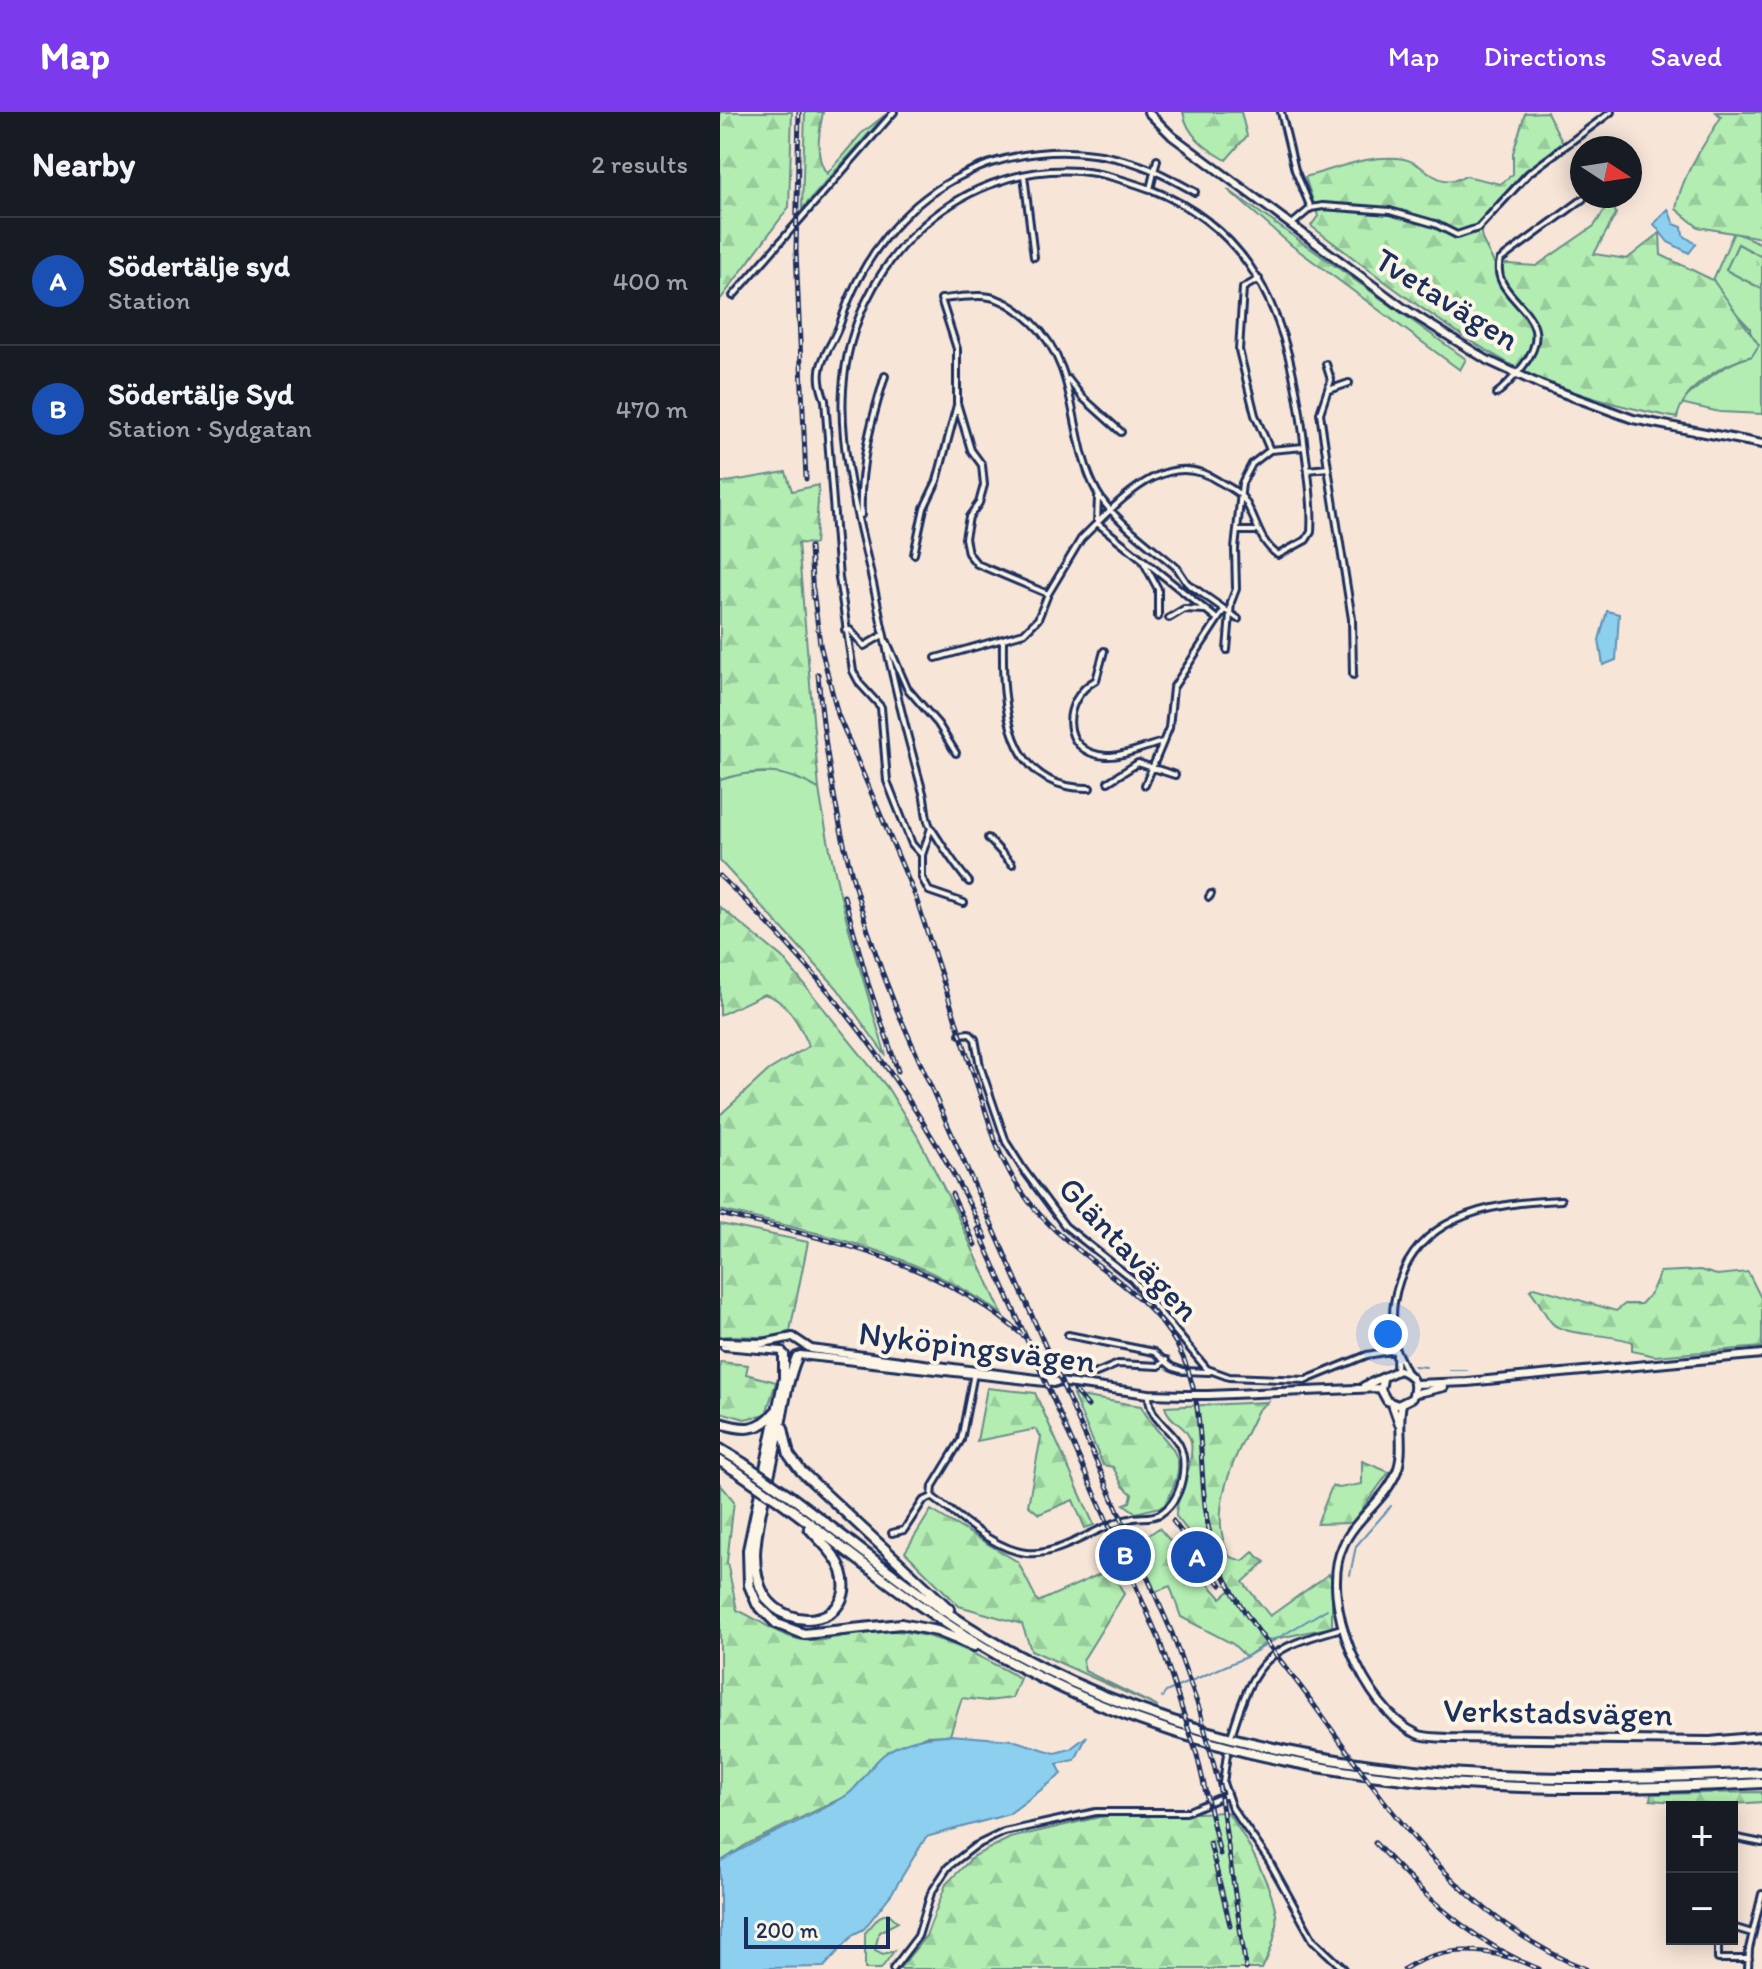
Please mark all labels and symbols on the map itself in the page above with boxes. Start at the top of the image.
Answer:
north arrow [1570,136,1642,208]
street label: Tvetavägen [1367,239,1527,359]
street label: Gläntavägen [1050,1168,1208,1330]
street label: Nyköpingsvägen [856,1312,1098,1382]
your location [1368,1314,1408,1354]
pin: B [1099,1525,1151,1585]
pin: A [1171,1527,1223,1587]
street label: Verkstadsvägen [1443,1689,1673,1735]
scale bar [744,1913,890,1949]

